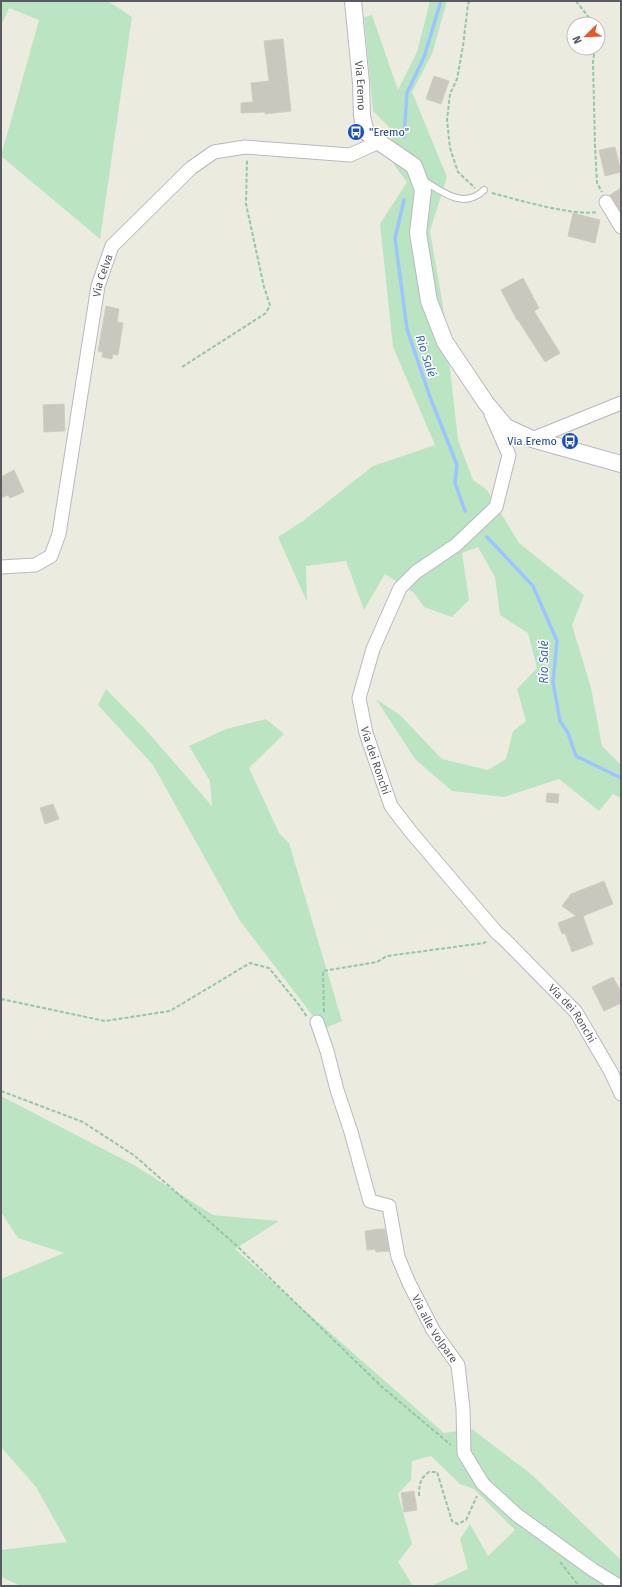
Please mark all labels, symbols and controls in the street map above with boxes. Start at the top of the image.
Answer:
north arrow [566,16,606,56]
text: N [570,34,585,46]
street label: Via Eremo [352,60,368,111]
bus stop icon: "Eremo" [346,122,366,142]
place label: "Eremo" [369,126,409,139]
street label: Via Celva [90,253,116,298]
water label: Rio Salé [413,333,439,379]
bus stop icon: Via Eremo [560,431,580,451]
place label: Via Eremo [507,435,557,448]
water label: Rio Salé [537,640,551,684]
street label: Via dei Ronchi [358,726,393,796]
street label: Via dei Ronchi [545,982,598,1045]
street label: Via alle Volpare [409,1293,460,1365]

